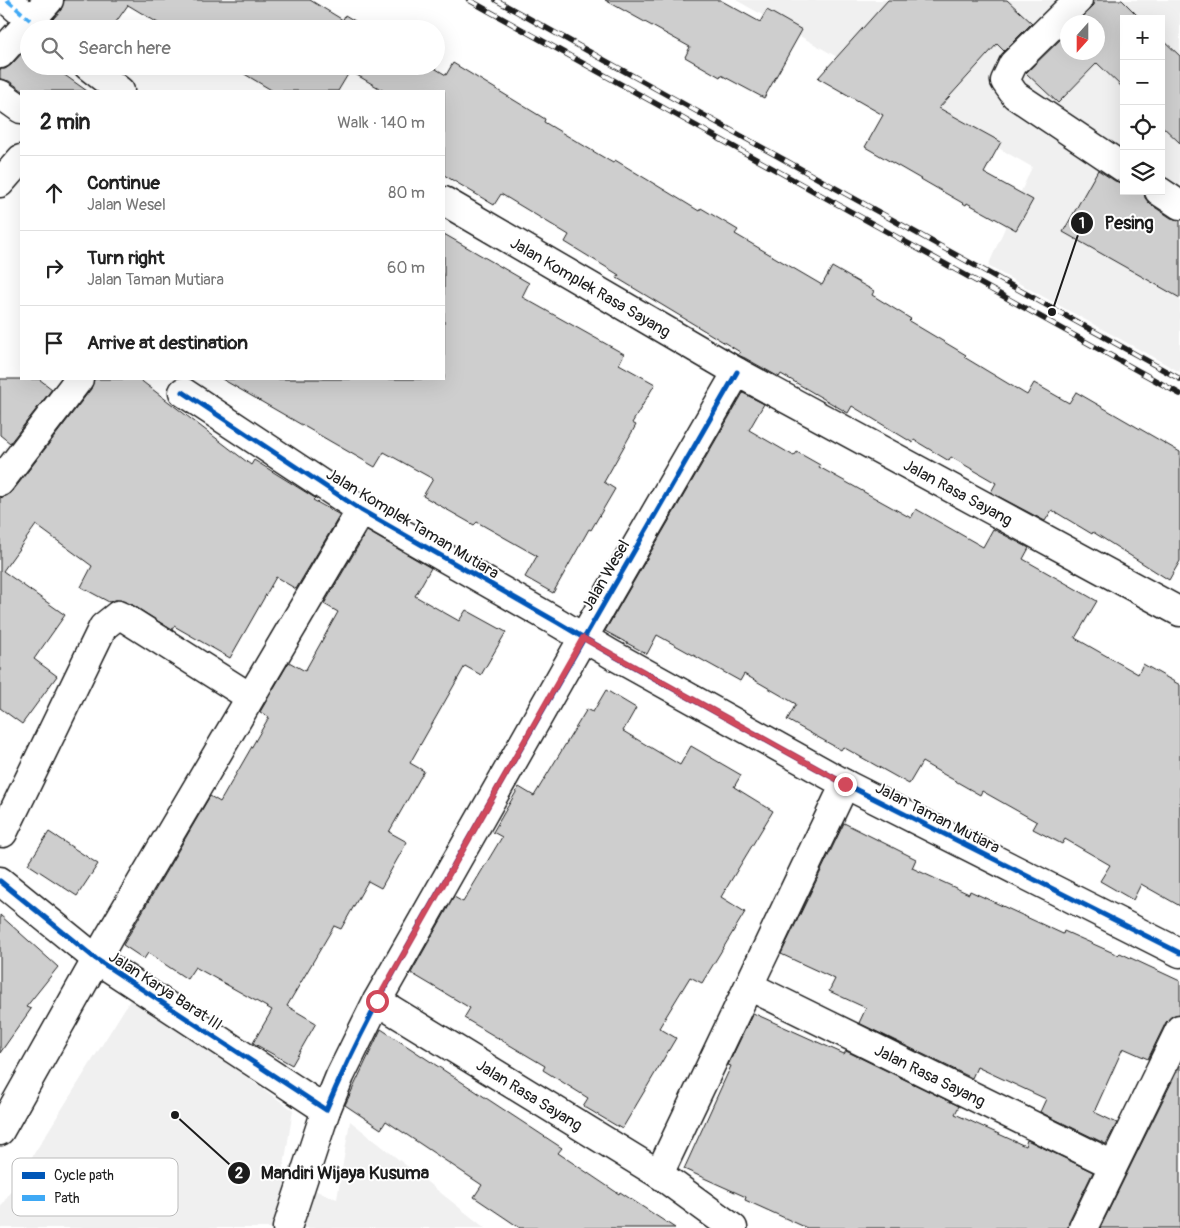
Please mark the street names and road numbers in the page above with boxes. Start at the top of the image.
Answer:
street label: Jalan Komplek Rasa Sayang [507,233,674,342]
street label: Jalan Rasa Sayang [900,455,1016,530]
street label: Jalan Komplek Taman Mutiara [322,464,503,583]
street label: Jalan Wesel [578,536,634,615]
street label: Jalan Taman Mutiara [872,778,1003,858]
street label: Jalan Karya Barat III [105,947,226,1035]
street label: Jalan Rasa Sayang [871,1040,989,1112]
street label: Jalan Rasa Sayang [472,1055,586,1136]

